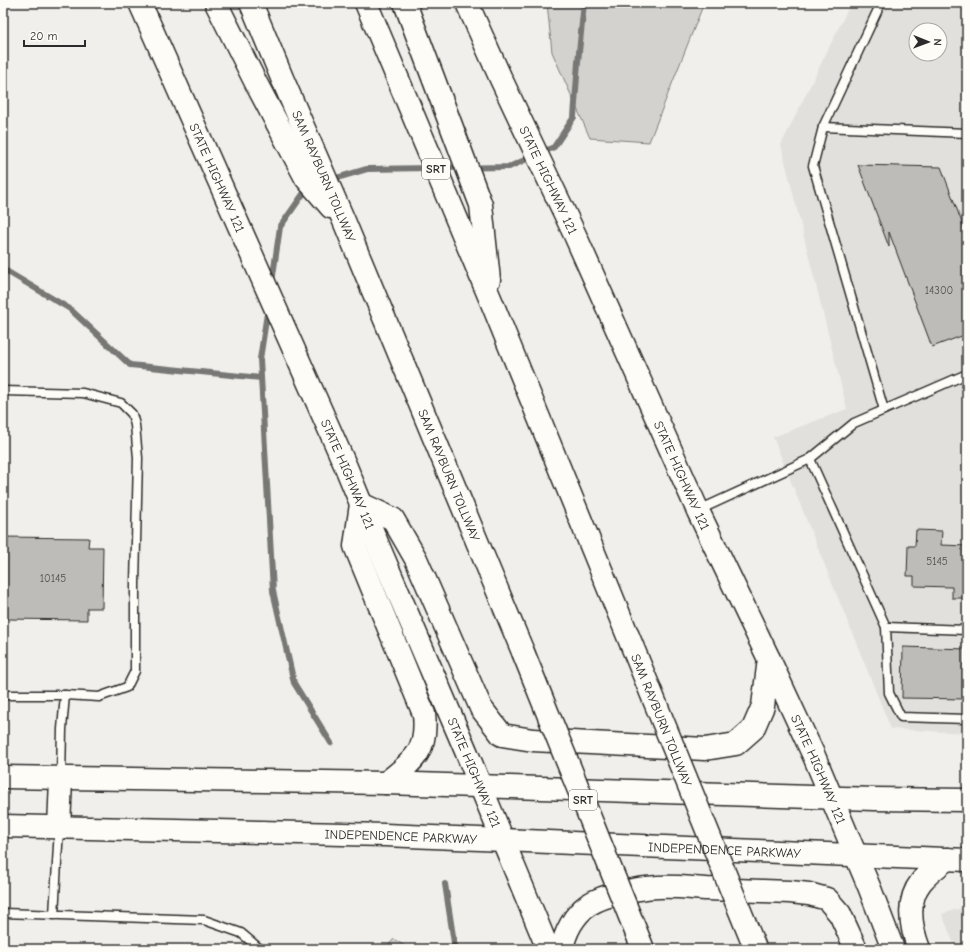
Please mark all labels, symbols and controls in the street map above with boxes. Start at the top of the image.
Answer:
scale bar [24,22,85,48]
north arrow [908,22,948,62]
text: 20 m [30,29,58,43]
text: N [931,38,944,46]
street label: SAM RAYBURN TOLLWAY [289,108,359,245]
street label: STATE HIGHWAY 121 [186,121,248,235]
street label: STATE HIGHWAY 121 [516,124,580,237]
road number: SRT [422,159,450,179]
house number: 14300 [925,284,953,297]
street label: SAM RAYBURN TOLLWAY [415,407,483,544]
street label: STATE HIGHWAY 121 [318,417,378,531]
street label: STATE HIGHWAY 121 [651,419,713,532]
house number: 5145 [926,555,948,568]
house number: 10145 [40,572,66,585]
street label: SAM RAYBURN TOLLWAY [628,652,695,789]
street label: STATE HIGHWAY 121 [788,712,849,826]
street label: STATE HIGHWAY 121 [445,715,504,830]
road number: SRT [569,790,597,810]
street label: INDEPENDENCE PARKWAY [324,827,478,847]
street label: INDEPENDENCE PARKWAY [648,839,801,861]

